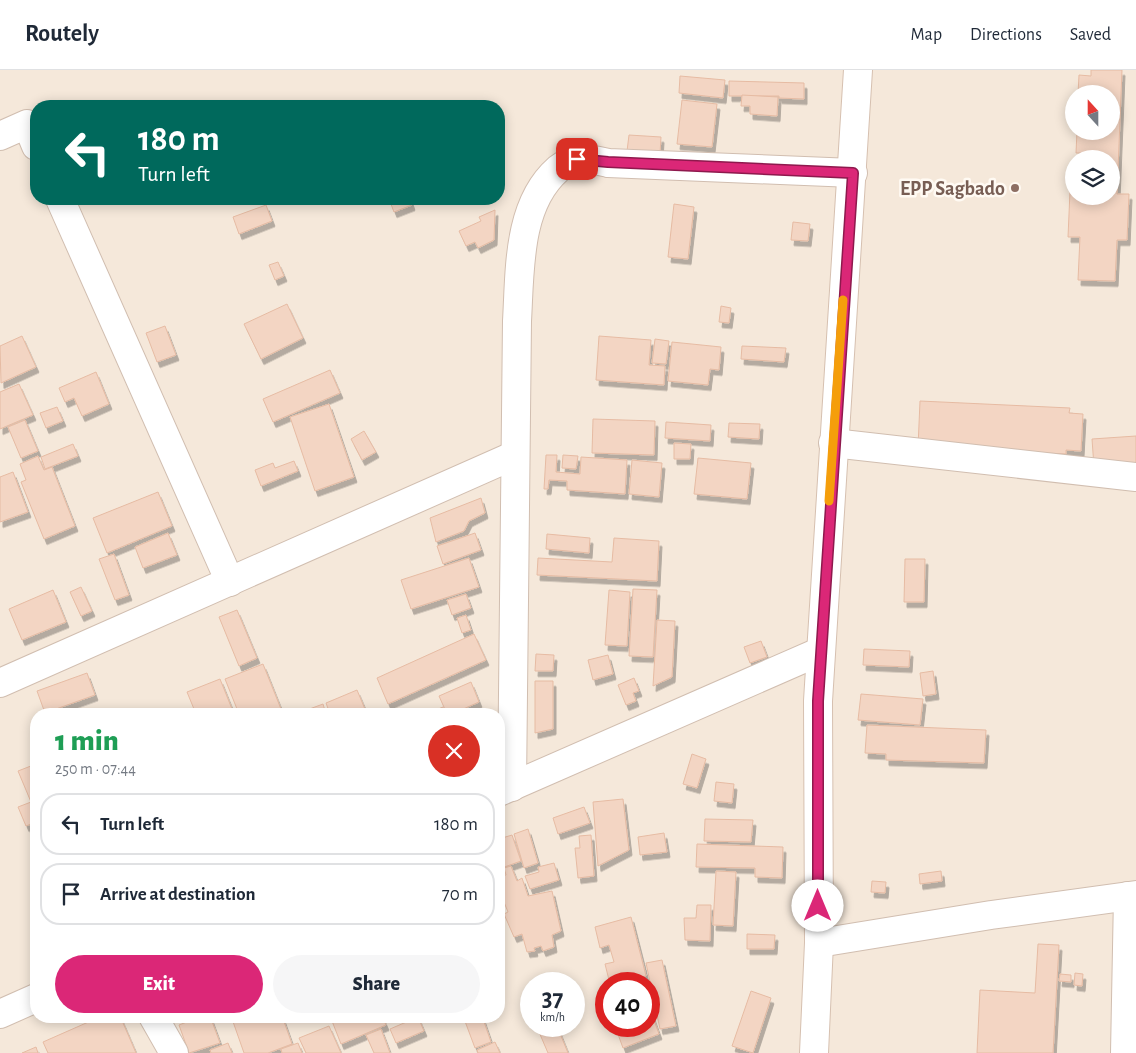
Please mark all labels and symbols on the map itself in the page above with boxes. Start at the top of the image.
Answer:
north arrow [1065,85,1120,140]
pin [556,138,598,180]
place label: EPP Sagbado [900,179,1005,199]
marker: EPP Sagbado [1009,182,1021,194]
position arrow [791,879,843,931]
speed limit sign: 40 [595,972,660,1037]

